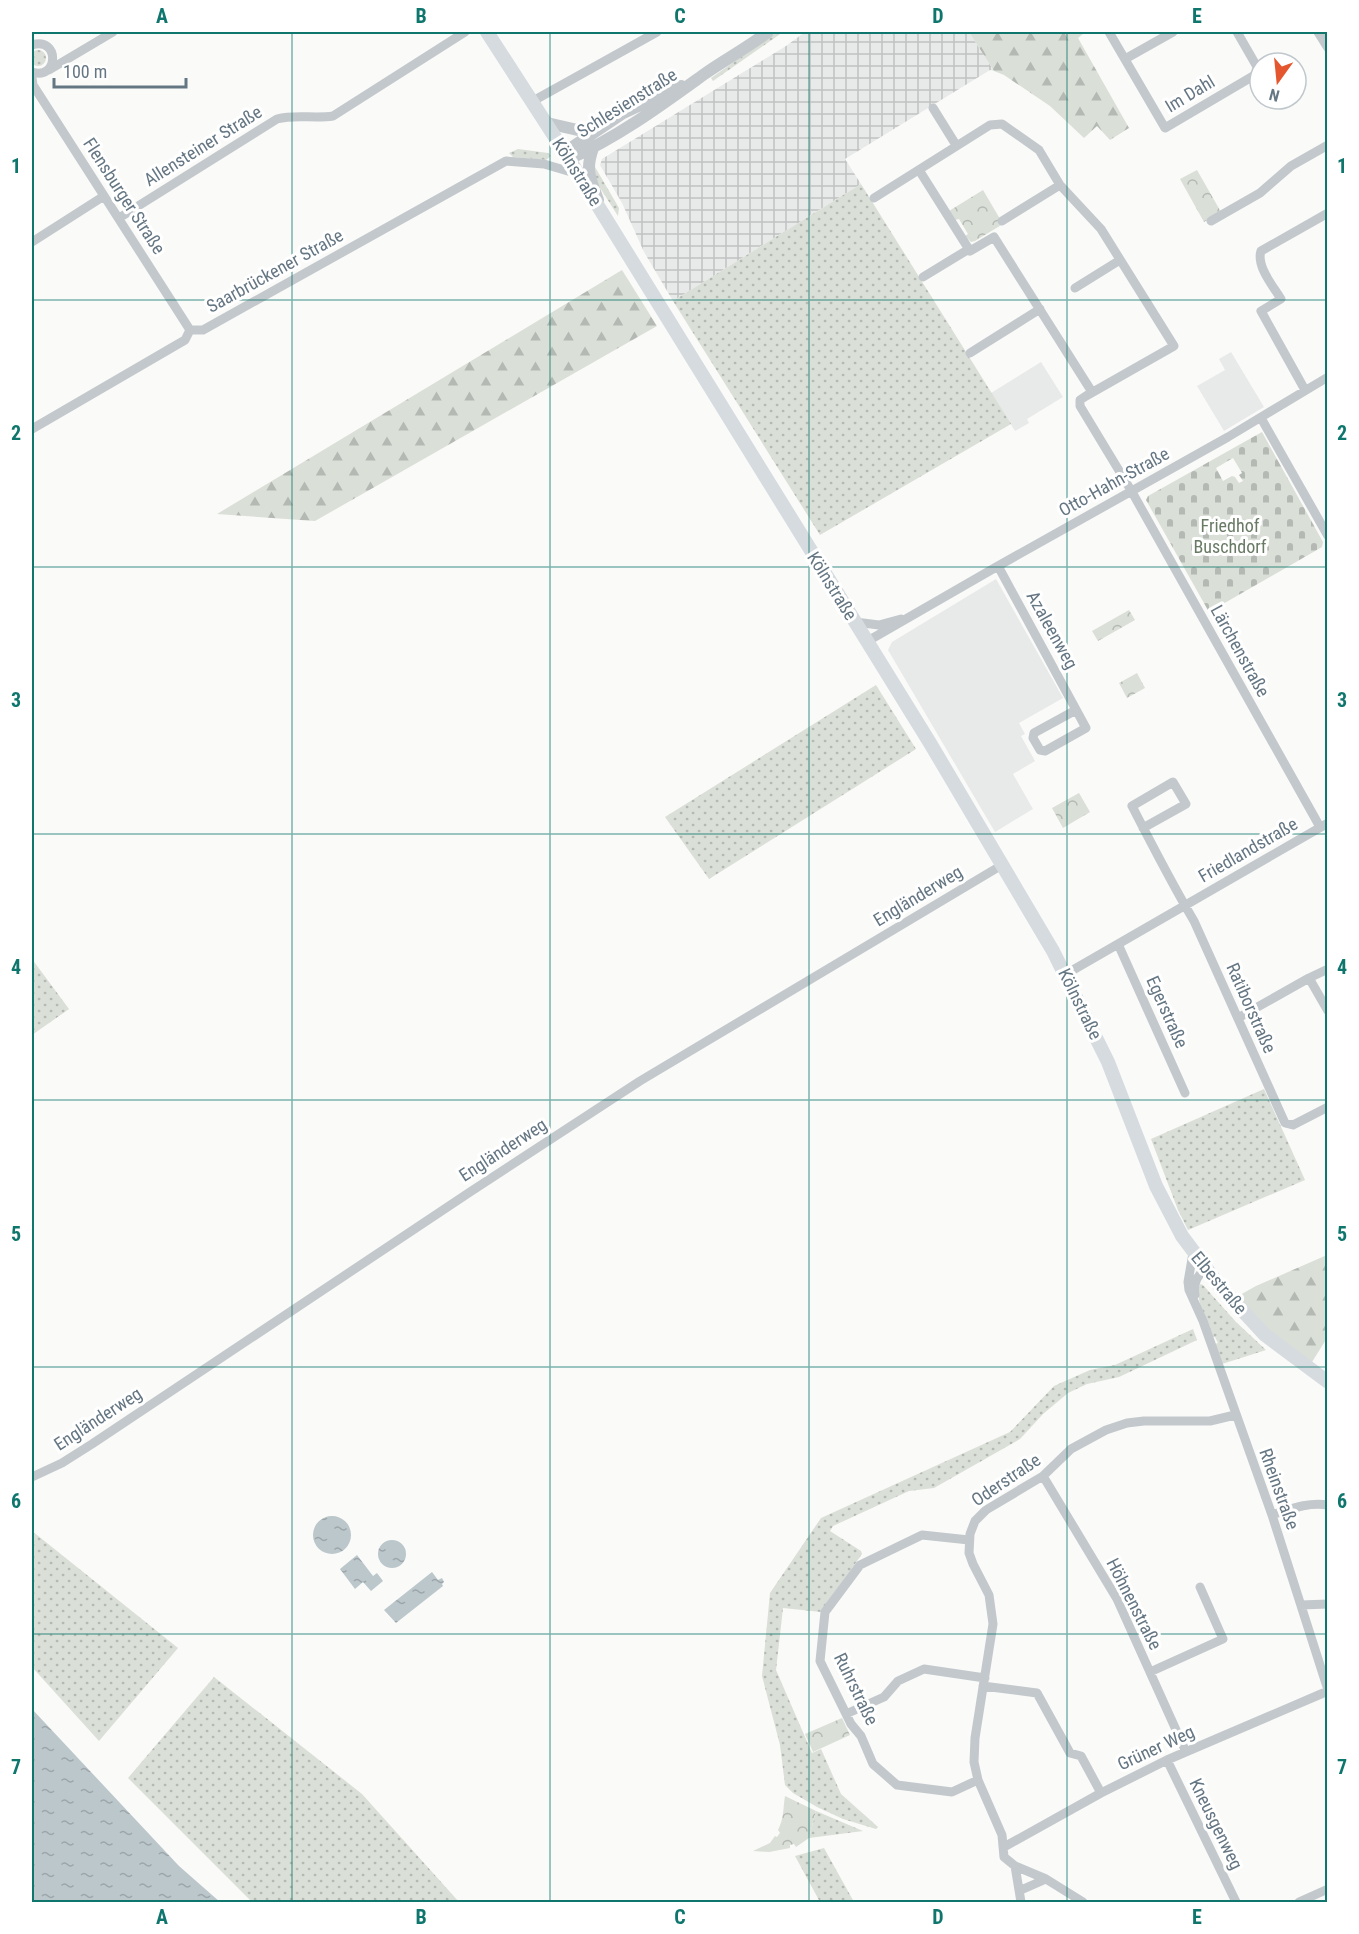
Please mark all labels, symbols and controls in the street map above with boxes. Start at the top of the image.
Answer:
text: A [156,4,168,28]
text: B [415,4,427,28]
text: C [674,4,686,28]
text: D [932,4,944,28]
text: E [1192,4,1202,28]
scale bar [54,51,186,89]
north arrow [1248,51,1308,111]
text: 100 m [63,61,107,82]
street label: Schlesienstraße [573,64,680,142]
street label: Im Dahl [1161,71,1218,116]
text: N [1267,85,1281,105]
street label: Allensteiner Straße [140,101,266,190]
street label: Flensburger Straße [79,134,170,258]
street label: Kölnstraße [548,134,607,210]
text: 1 [11,154,21,178]
text: 1 [1337,154,1347,178]
street label: Saarbrückener Straße [203,224,347,317]
text: 2 [11,421,21,445]
text: 2 [1337,421,1347,445]
street label: Otto-Hahn-Straße [1055,443,1173,520]
park label: Friedhof Buschdorf [1193,515,1267,557]
street label: Kölnstraße [803,548,862,624]
street label: Azaleenweg [1022,587,1082,672]
street label: Lärchenstraße [1207,601,1274,700]
text: 3 [11,688,21,712]
text: 3 [1337,688,1347,712]
street label: Friedlandstraße [1194,813,1301,886]
street label: Engländerweg [869,861,966,930]
text: 4 [11,955,21,979]
text: 4 [1337,955,1347,979]
street label: Ratiborstraße [1222,960,1281,1056]
street label: Kölnstraße [1054,965,1107,1043]
street label: Egerstraße [1142,972,1193,1051]
street label: Engländerweg [455,1114,550,1186]
text: 5 [11,1222,21,1246]
text: 5 [1337,1222,1347,1246]
street label: Elbestraße [1187,1247,1252,1318]
street label: Engländerweg [50,1383,145,1455]
street label: Rheinstraße [1255,1445,1304,1532]
street label: Oderstraße [967,1449,1044,1510]
text: 6 [11,1489,21,1513]
text: 6 [1337,1489,1347,1513]
street label: Höhnenstraße [1102,1555,1166,1653]
street label: Ruhrstraße [830,1649,883,1728]
street label: Grüner Weg [1114,1721,1198,1774]
text: 7 [11,1755,21,1779]
text: 7 [1337,1755,1347,1779]
street label: Kneusgenweg [1185,1775,1248,1873]
text: A [156,1905,168,1929]
text: B [415,1905,427,1929]
text: C [674,1905,686,1929]
text: D [932,1905,944,1929]
text: E [1192,1905,1202,1929]

